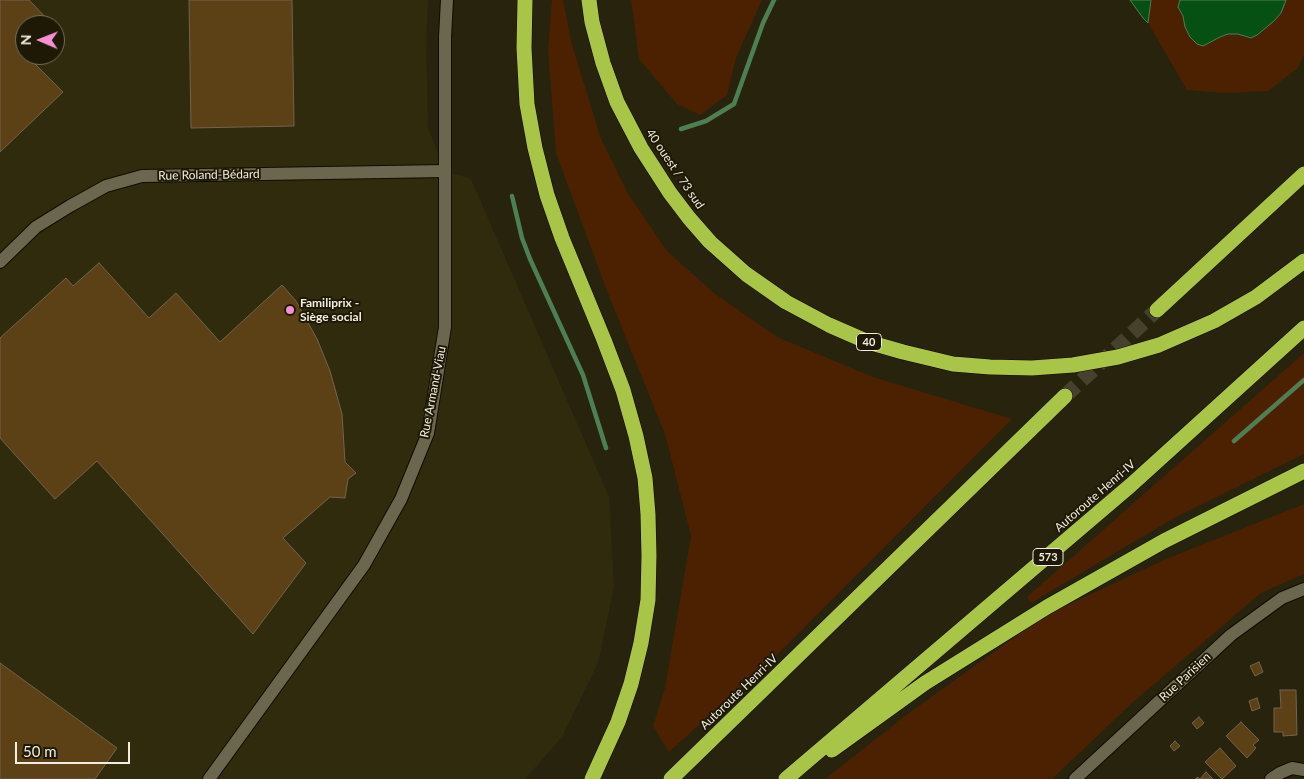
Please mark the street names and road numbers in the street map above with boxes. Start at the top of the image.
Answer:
street label: 40 ouest / 73 sud [643,126,707,212]
street label: Rue Roland-Bédard [158,167,260,183]
road number: 40 [856,334,882,351]
street label: Rue Armand-Viau [417,345,449,439]
street label: Autoroute Henri-IV [1052,457,1138,535]
road number: 573 [1033,548,1063,566]
street label: Rue Parisien [1156,650,1214,704]
street label: Autoroute Henri-IV [697,651,781,733]

